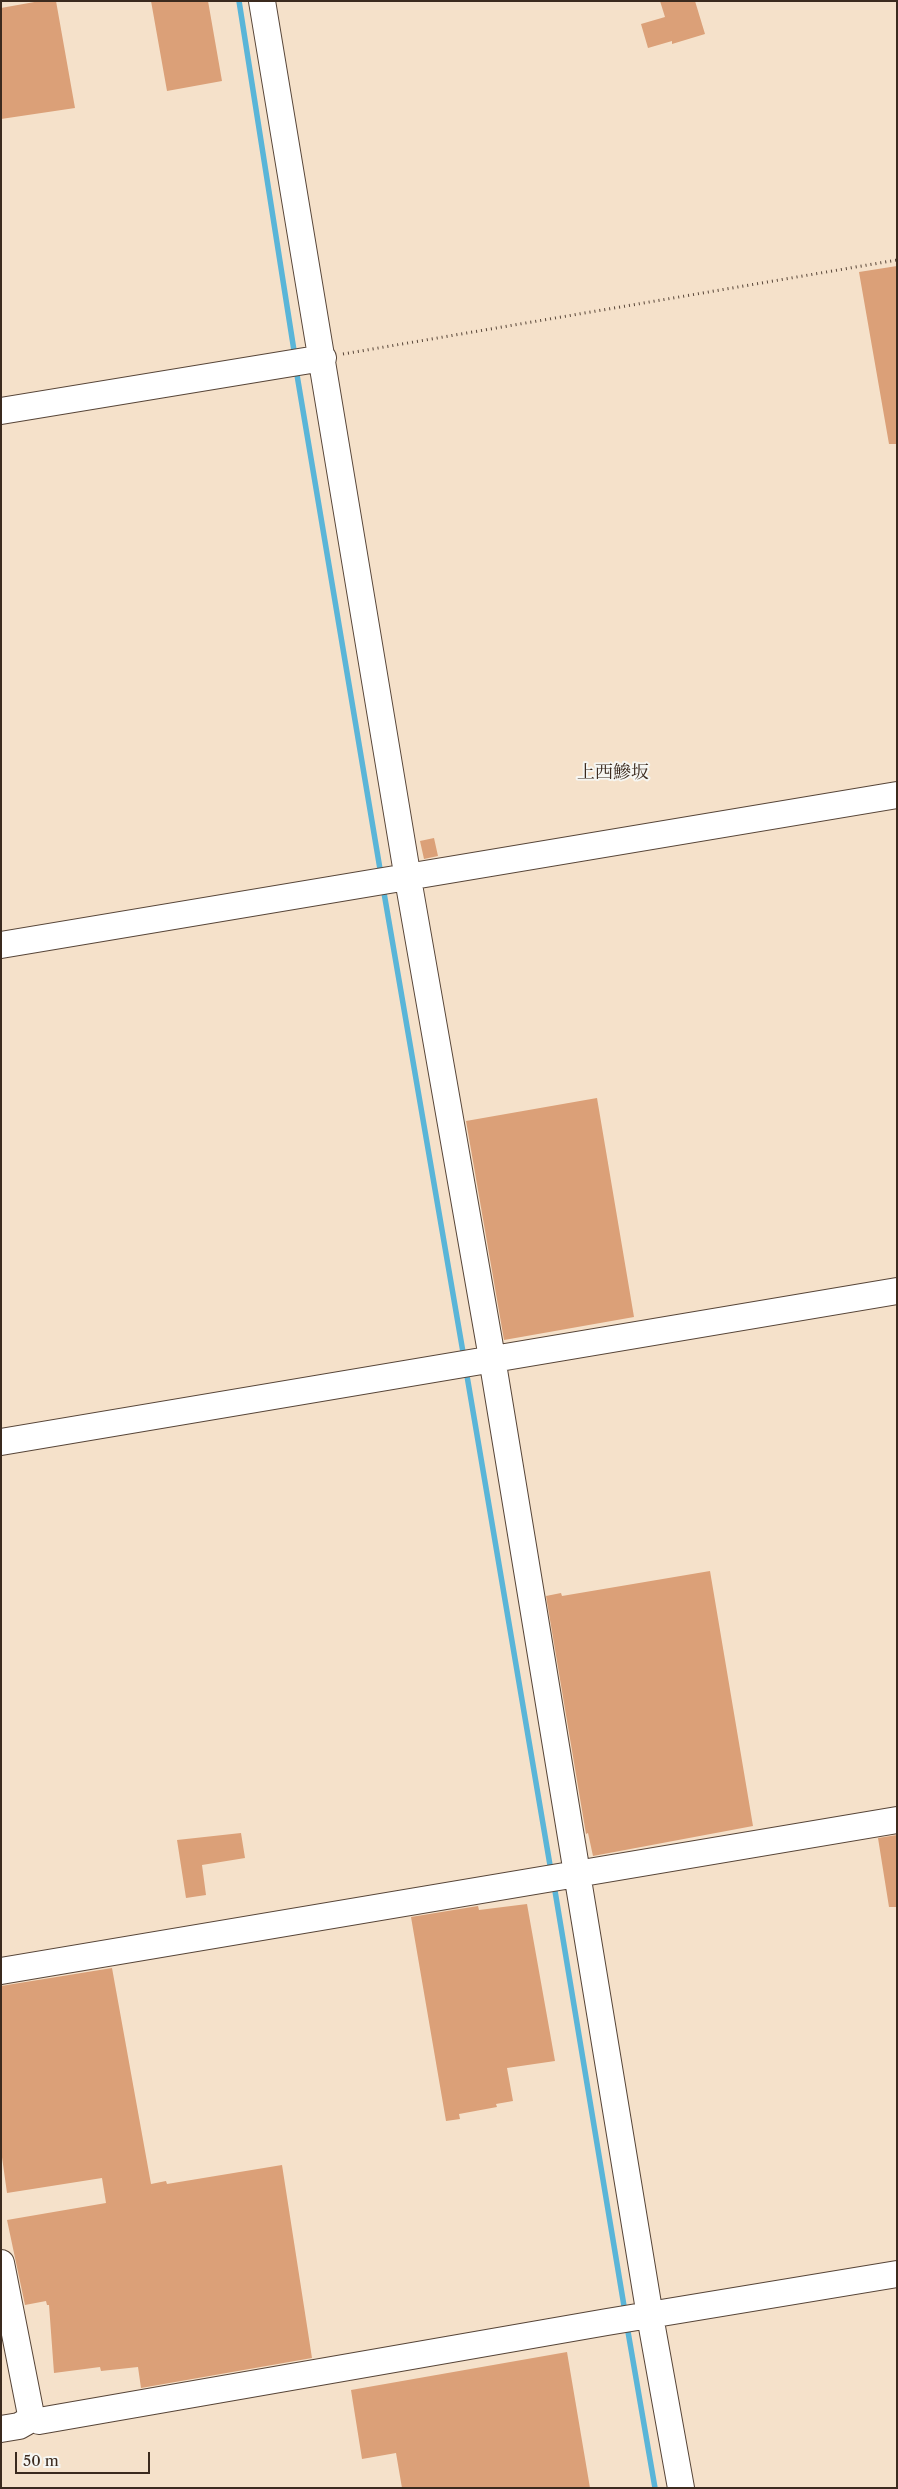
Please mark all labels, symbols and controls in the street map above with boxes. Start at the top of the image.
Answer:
district label: 上西鰺坂 [577,762,649,784]
scale bar [18,2442,152,2474]
text: 50 m [23,2451,59,2470]

